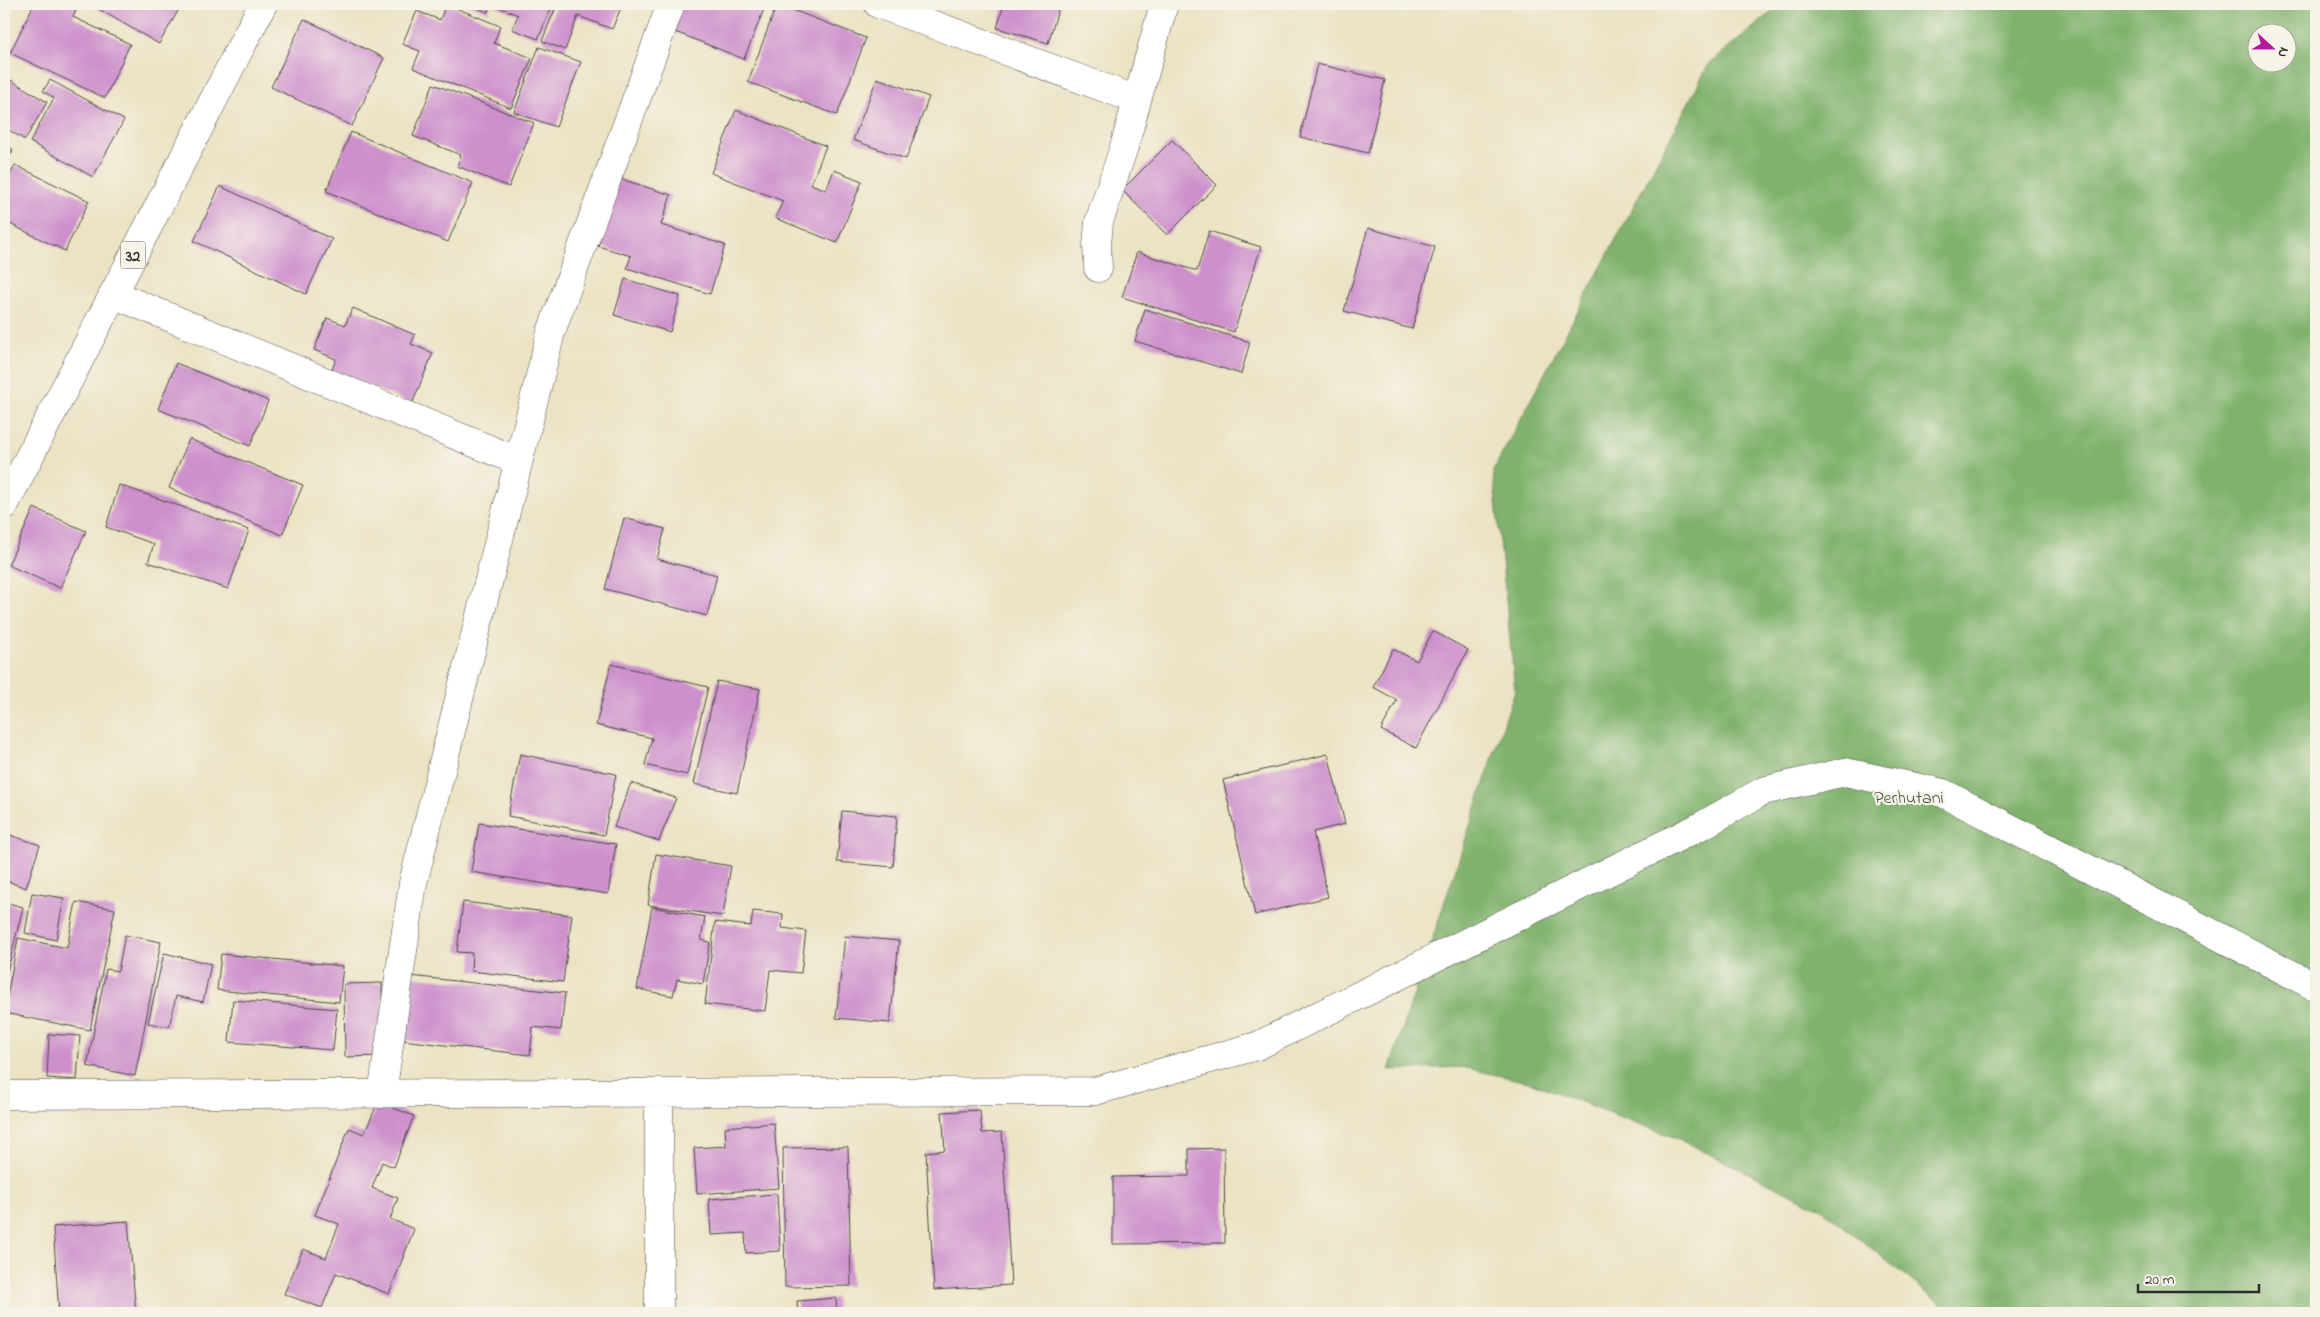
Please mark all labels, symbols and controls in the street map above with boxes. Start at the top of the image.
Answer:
north arrow [2248,22,2298,72]
text: N [2271,44,2294,60]
road number: 32 [120,242,146,268]
park label: Perhutani [1874,786,1944,812]
scale bar [2138,1262,2259,1294]
text: 20 m [2145,1269,2175,1291]

